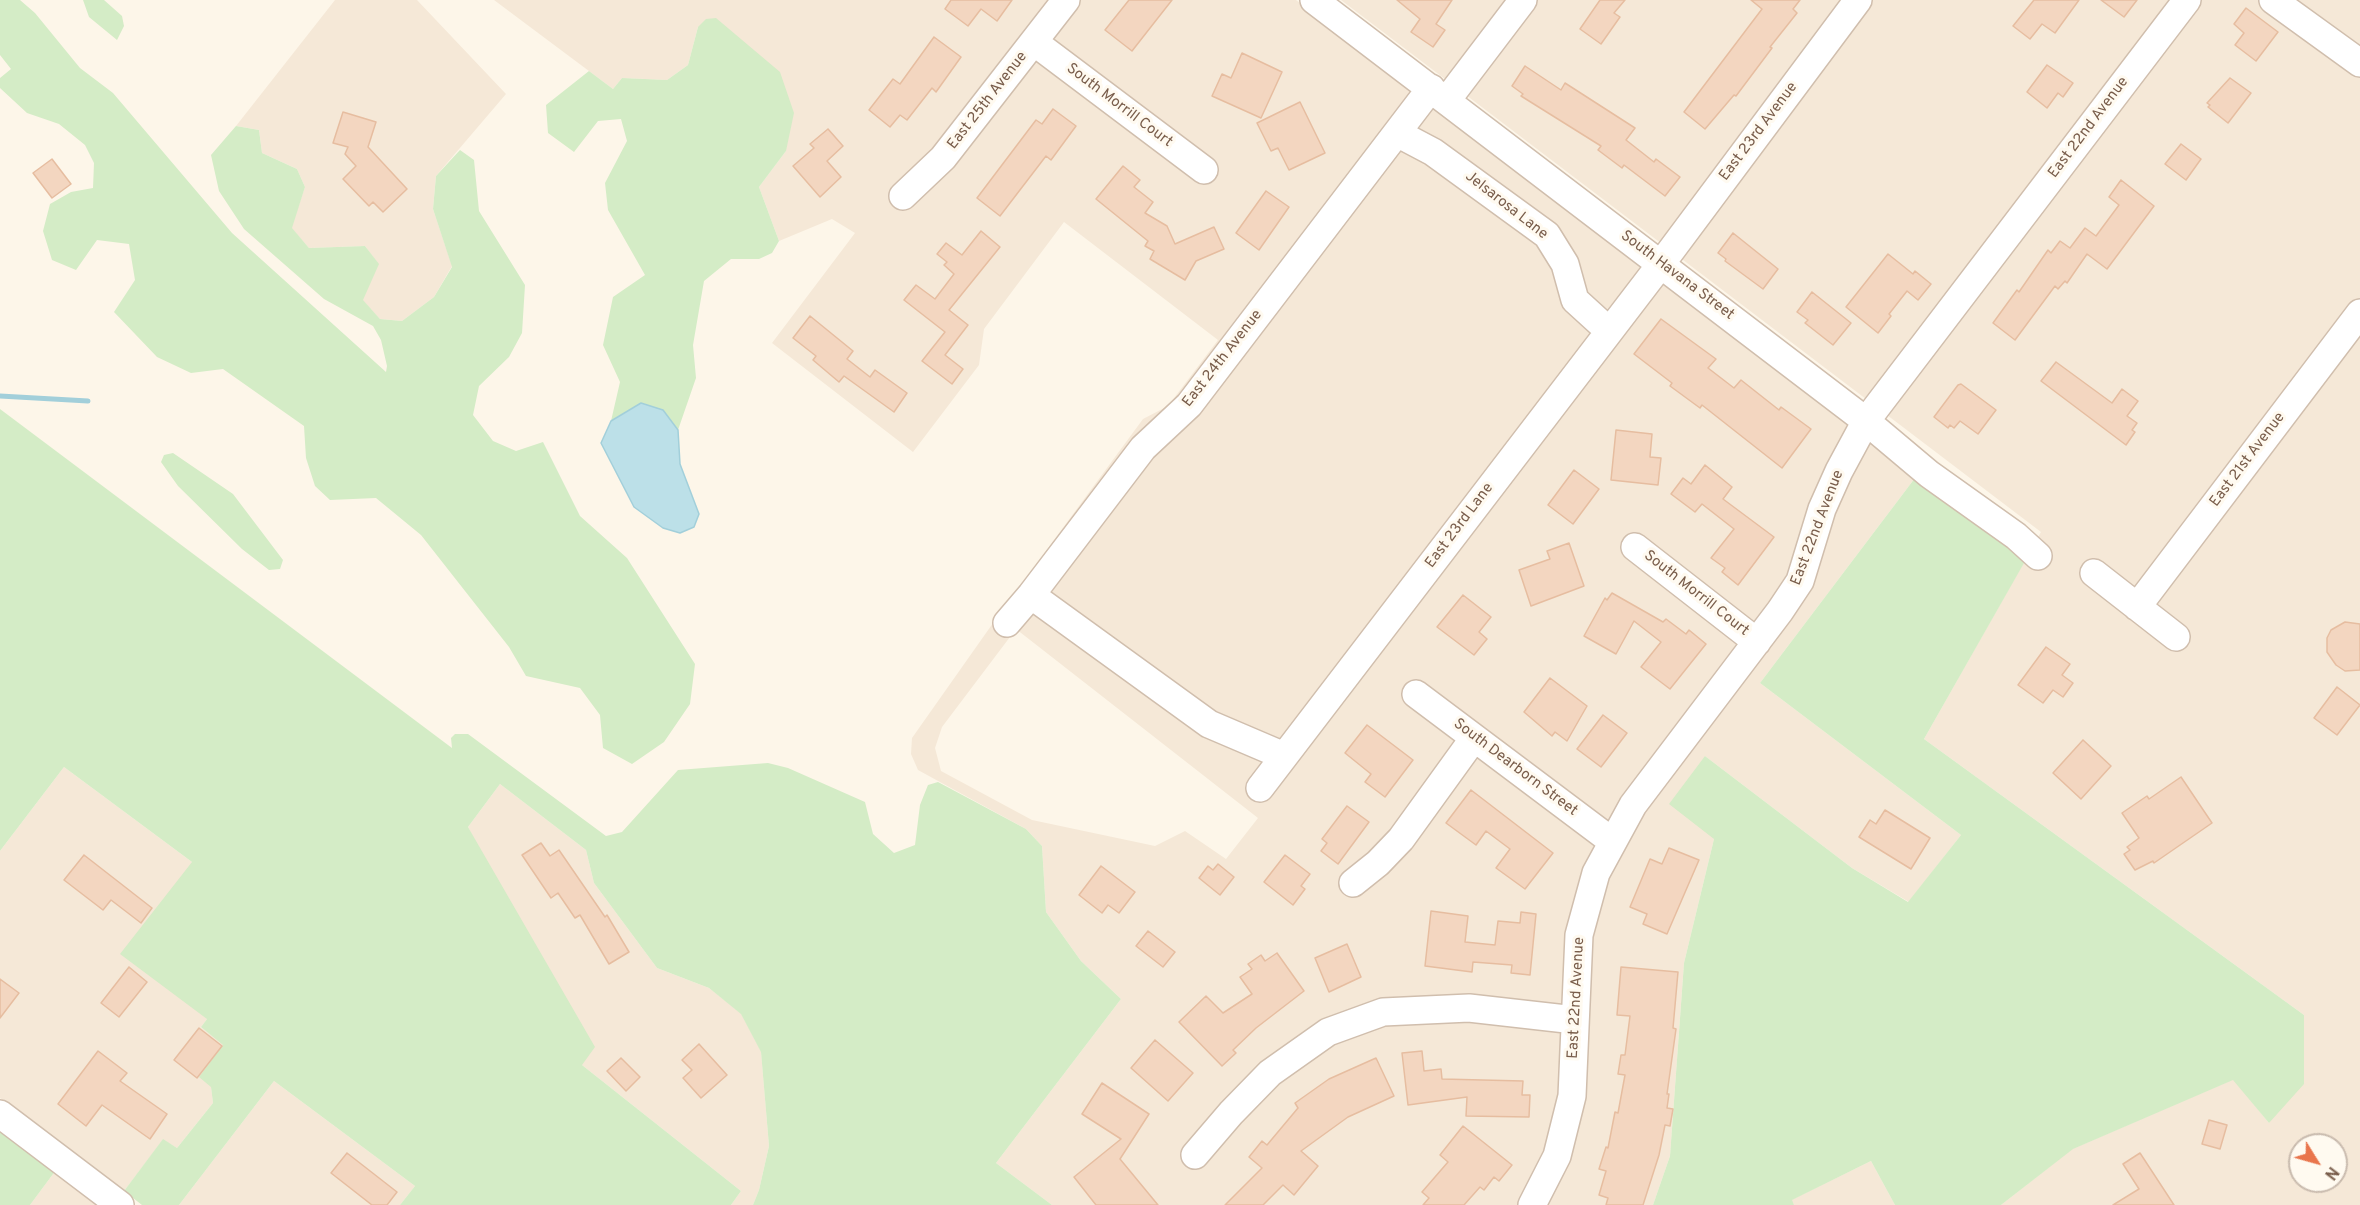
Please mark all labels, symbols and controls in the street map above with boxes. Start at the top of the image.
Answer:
street label: East 25th Avenue [944,49,1032,153]
street label: South Morrill Court [1062,60,1176,152]
street label: East 22nd Avenue [2045,74,2133,182]
street label: East 23rd Avenue [1716,79,1802,185]
street label: Jelsarosa Lane [1461,168,1551,244]
street label: South Havana Street [1617,227,1737,325]
street label: East 24th Avenue [1179,307,1267,411]
street label: East 21st Avenue [2207,409,2289,511]
street label: East 22nd Avenue [1788,468,1848,588]
street label: East 23rd Lane [1422,480,1498,572]
street label: South Morrill Court [1640,547,1752,641]
street label: South Dearborn Street [1449,715,1581,821]
street label: East 22nd Avenue [1565,937,1589,1059]
north arrow [2288,1133,2348,1193]
text: N [2319,1162,2342,1183]

